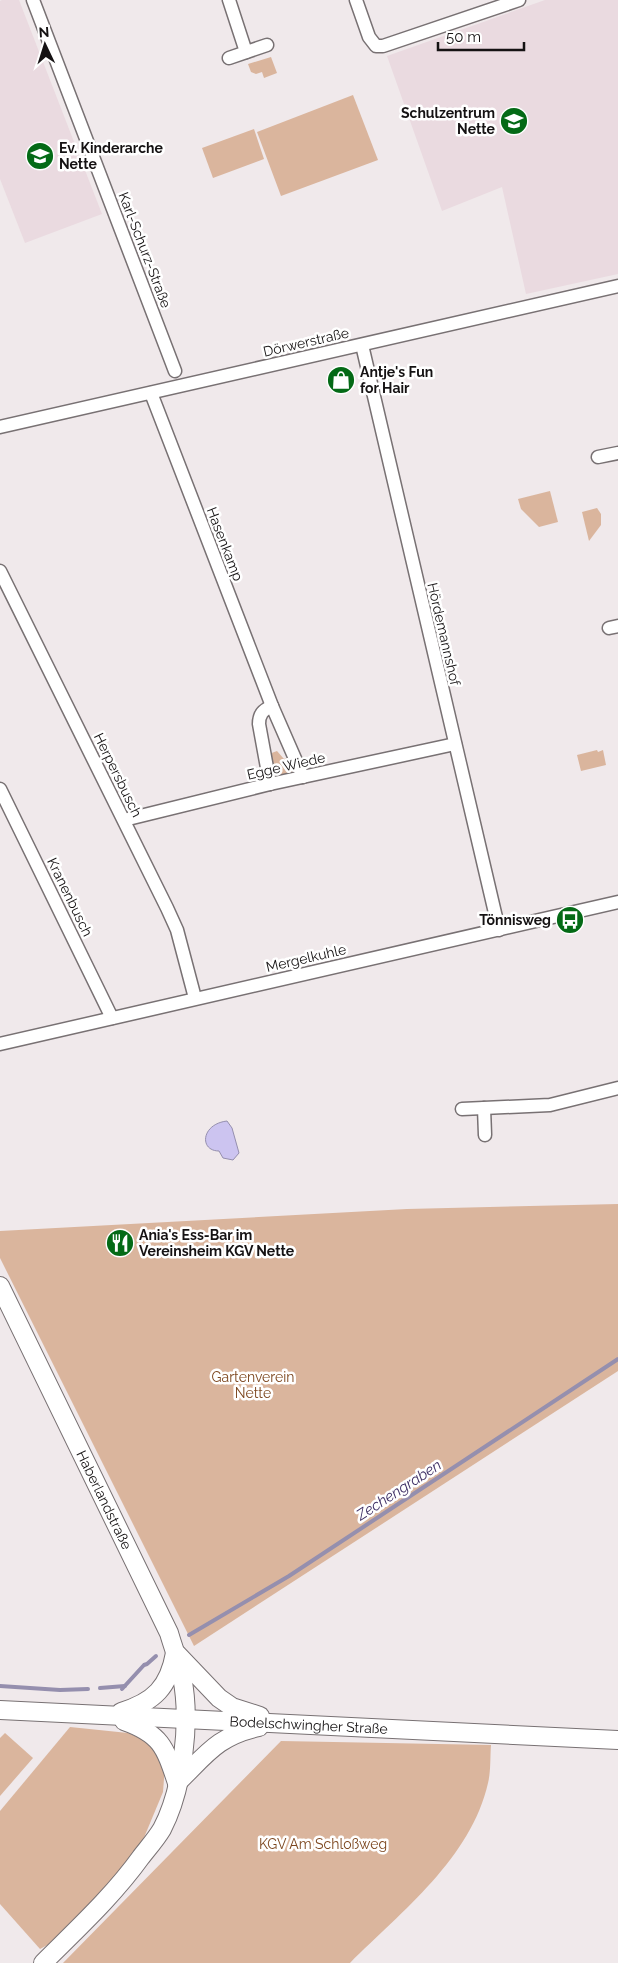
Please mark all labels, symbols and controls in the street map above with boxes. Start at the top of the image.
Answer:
north arrow [20,20,70,70]
scale bar [438,20,524,52]
text: N [38,24,50,40]
text: 50 m [446,28,481,46]
place label: Schulzentrum Nette [401,105,496,137]
school or university icon: Schulzentrum Nette [499,106,529,136]
place label: Ev. Kinderarche Nette [59,140,163,172]
school or university icon: Ev. Kinderarche Nette [25,141,55,171]
street label: Karl-Schurz-Straße [116,190,174,310]
street label: Dörwerstraße [262,324,350,360]
place label: Antje's Fun for Hair [360,364,433,396]
shop icon: Antje's Fun for Hair [326,365,356,395]
street label: Hasenkamp [204,505,246,583]
street label: Hördemannshof [424,581,464,688]
street label: Herpersbusch [91,730,145,820]
street label: Egge Wiede [245,749,327,783]
street label: Kranenbusch [44,855,96,939]
bus stop icon: Tönnisweg [555,905,585,935]
place label: Tönnisweg [479,912,551,928]
street label: Mergelkuhle [264,941,348,975]
place label: Ania's Ess-Bar im Vereinsheim KGV Nette [139,1227,295,1259]
restaurant icon: Ania's Ess-Bar im Vereinsheim KGV Nette [105,1228,135,1258]
park label: Gartenverein Nette [212,1369,294,1401]
street label: Haberlandstraße [73,1448,135,1552]
water label: Zechengraben [352,1456,445,1525]
street label: Bodelschwingher Straße [229,1713,388,1737]
park label: KGV Am Schloßweg [259,1836,387,1852]

